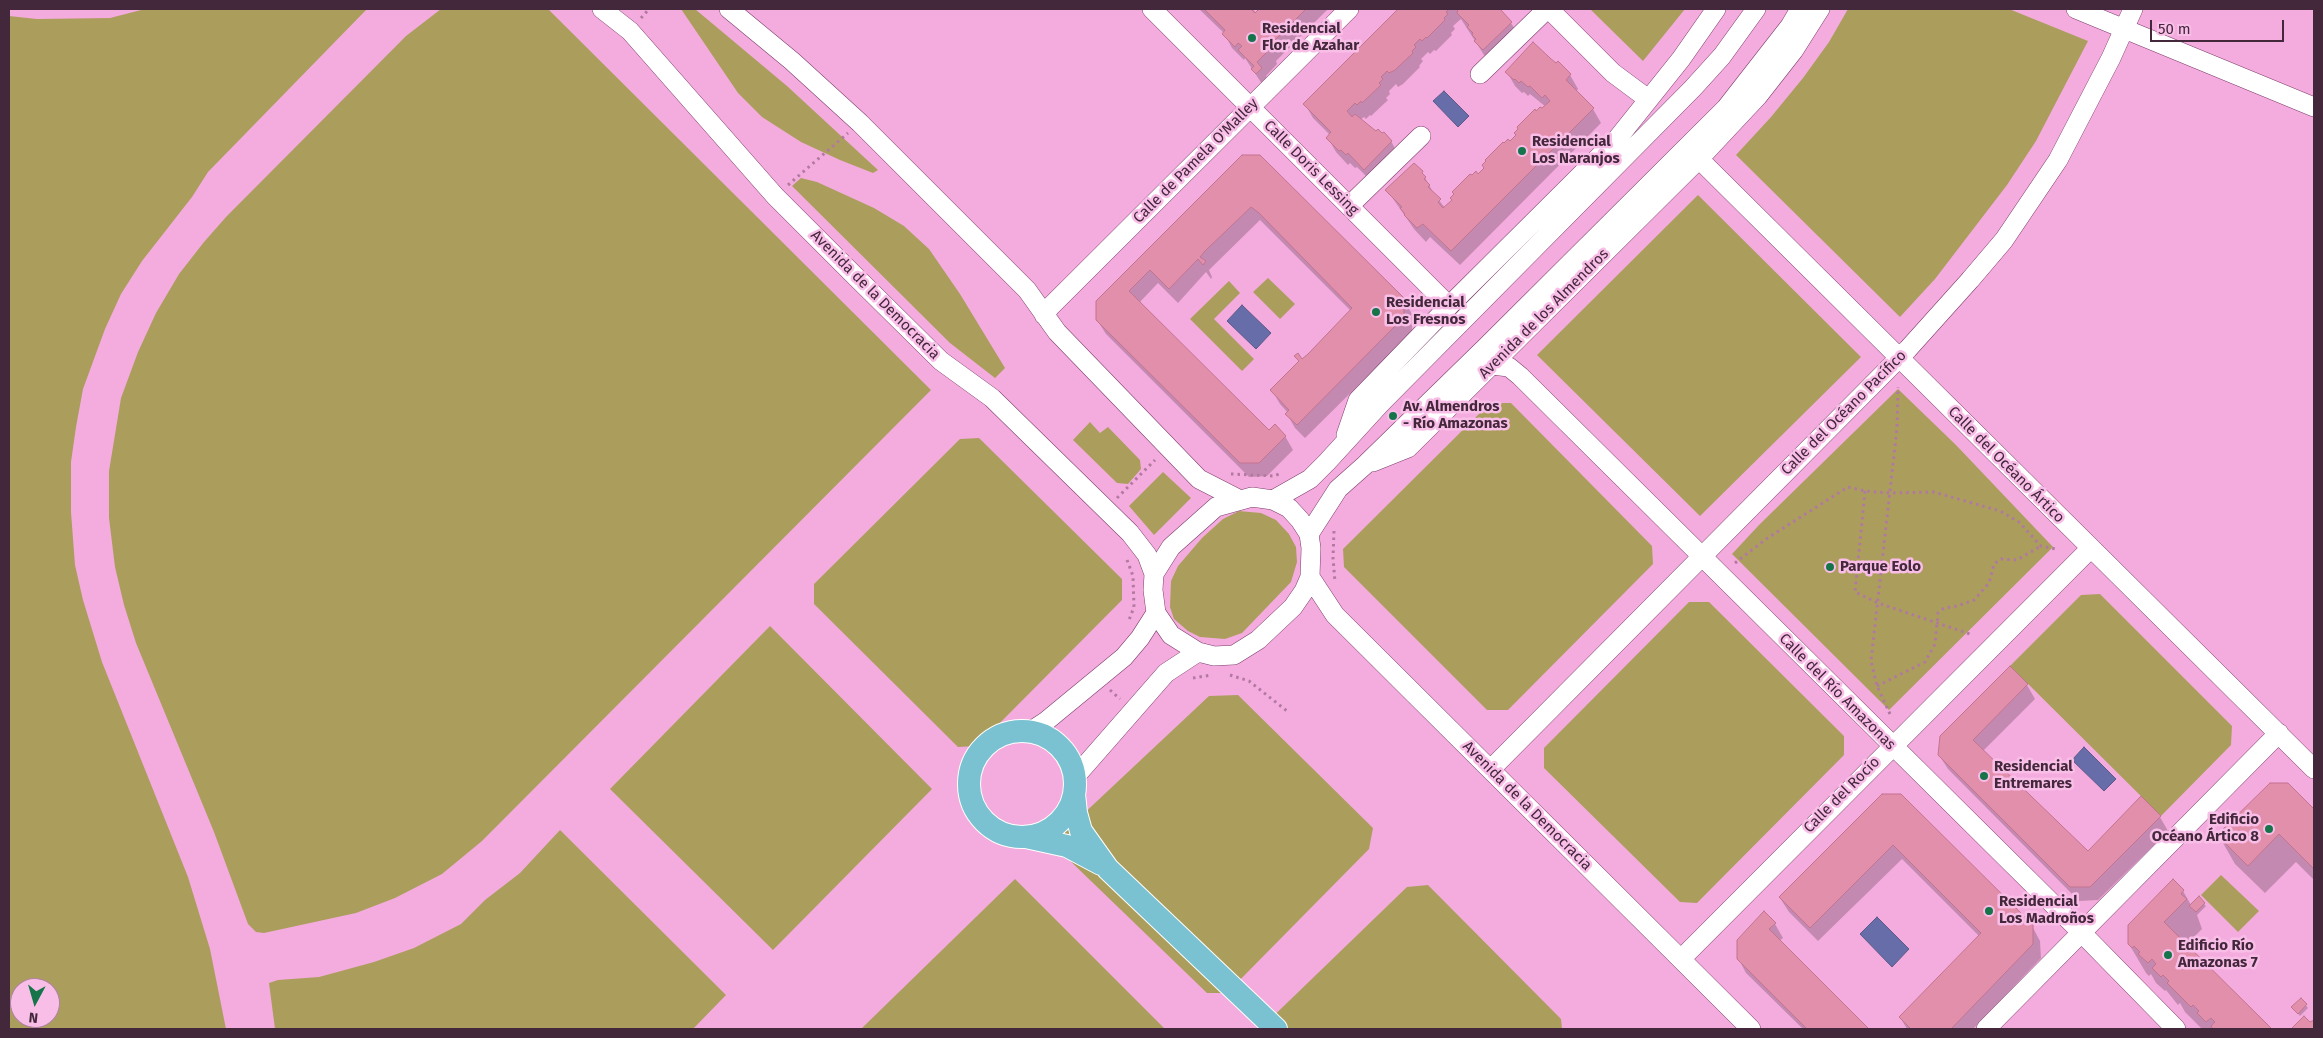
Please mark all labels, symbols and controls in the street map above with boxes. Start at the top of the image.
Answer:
scale bar [2153,10,2287,42]
place label: Residencial Flor de Azahar [1262,20,1359,55]
text: 50 m [2158,20,2191,38]
marker: Residencial Flor de Azahar [1246,32,1258,44]
street label: Calle de Pamela O'Malley [1130,95,1262,227]
street label: Calle Doris Lessing [1260,117,1362,219]
place label: Residencial Los Naranjos [1532,133,1620,168]
marker: Residencial Los Naranjos [1516,145,1528,157]
street label: Avenida de la Democracia [807,227,943,363]
street label: Avenida de los Almendros [1475,245,1613,383]
place label: Residencial Los Fresnos [1386,294,1465,329]
marker: Residencial Los Fresnos [1370,306,1382,318]
street label: Calle del Océano Pacífico [1778,347,1910,479]
place label: Av. Almendros - Río Amazonas [1403,398,1508,433]
street label: Calle del Océano Ártico [1944,403,2068,527]
marker: Av. Almendros - Río Amazonas [1387,410,1399,422]
place label: Parque Eolo [1840,558,1921,576]
marker: Parque Eolo [1824,561,1836,573]
street label: Calle del Río Amazonas [1775,630,1899,754]
street label: Avenida de la Democracia [1459,738,1595,874]
street label: Calle del Rocío [1800,753,1884,837]
place label: Residencial Entremares [1994,758,2073,793]
marker: Residencial Entremares [1978,770,1990,782]
place label: Edificio Océano Ártico 8 [2152,811,2259,846]
marker: Edificio Océano Ártico 8 [2263,823,2275,835]
place label: Residencial Los Madroños [1999,893,2094,928]
marker: Residencial Los Madroños [1983,905,1995,917]
place label: Edificio Río Amazonas 7 [2178,937,2258,972]
marker: Edificio Río Amazonas 7 [2162,949,2174,961]
north arrow [10,978,60,1028]
text: N [28,1008,39,1026]

